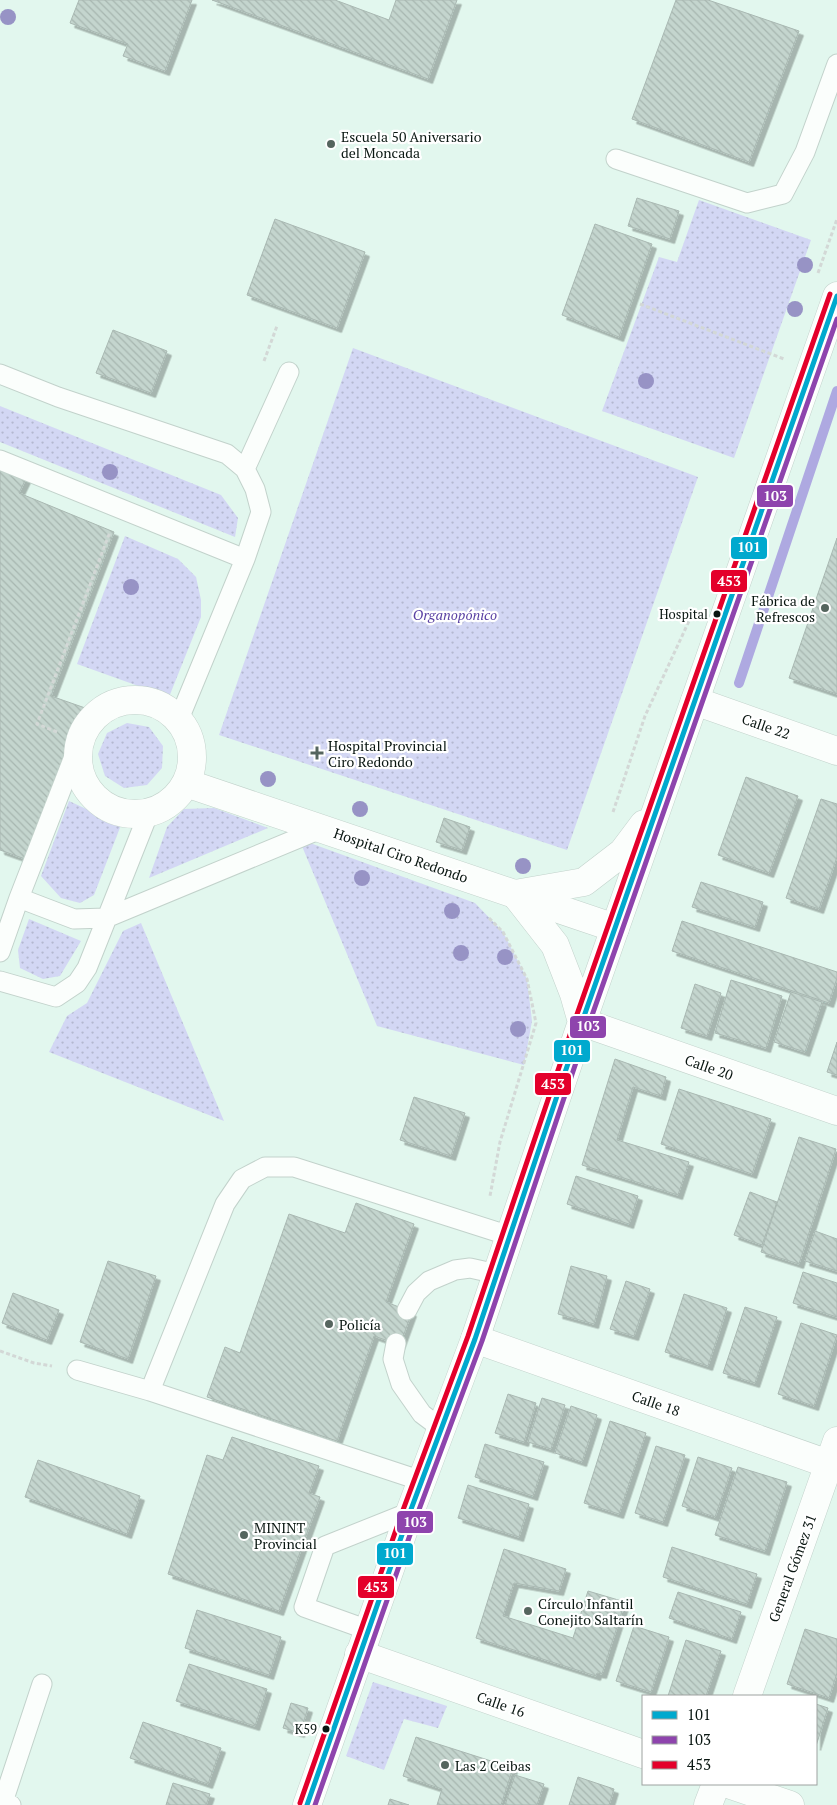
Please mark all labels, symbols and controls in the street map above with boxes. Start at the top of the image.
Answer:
place label: Escuela 50 Aniversario del Moncada [341,127,482,162]
marker: Escuela 50 Aniversario del Moncada [325,138,337,150]
line badge: 103 [756,484,794,508]
text: 103 [763,486,787,505]
line badge: 101 [730,536,768,560]
text: 101 [737,537,761,556]
line badge: 453 [710,569,748,593]
text: 453 [717,571,741,590]
place label: Fábrica de Refrescos [751,591,815,626]
marker: Fábrica de Refrescos [819,602,831,614]
park label: Organopónico [413,605,497,624]
place label: Hospital [659,605,708,623]
marker: Hospital [712,609,722,619]
street label: Calle 22 [739,709,793,743]
place label: Hospital Provincial Ciro Redondo [328,736,447,771]
marker: Hospital Provincial Ciro Redondo [310,746,324,760]
street label: Hospital Ciro Redondo [331,823,471,887]
line badge: 103 [569,1015,607,1039]
text: 103 [576,1016,600,1035]
line badge: 101 [553,1039,591,1063]
text: 101 [560,1040,584,1059]
street label: Calle 20 [682,1050,736,1084]
line badge: 453 [534,1072,572,1096]
text: 453 [541,1074,565,1093]
place label: Policía [339,1315,381,1334]
marker: Policía [323,1318,335,1330]
street label: Calle 18 [629,1386,683,1420]
line badge: 103 [396,1510,434,1534]
street label: General Gómez 31 [764,1511,820,1625]
text: 103 [403,1512,427,1531]
place label: MININT Provincial [254,1518,317,1553]
marker: MININT Provincial [238,1529,250,1541]
line badge: 101 [376,1542,414,1566]
text: 101 [383,1543,407,1562]
line badge: 453 [357,1575,395,1599]
text: 453 [364,1577,388,1596]
place label: Círculo Infantil Conejito Saltarín [538,1594,644,1629]
marker: Círculo Infantil Conejito Saltarín [522,1605,534,1617]
street label: Calle 16 [474,1687,528,1721]
legend [642,1695,817,1785]
text: 101 [687,1704,711,1724]
place label: K59 [295,1720,317,1738]
marker: K59 [321,1724,331,1734]
text: 103 [687,1729,711,1749]
text: 453 [687,1754,711,1774]
place label: Las 2 Ceibas [455,1756,531,1775]
marker: Las 2 Ceibas [439,1759,451,1771]

